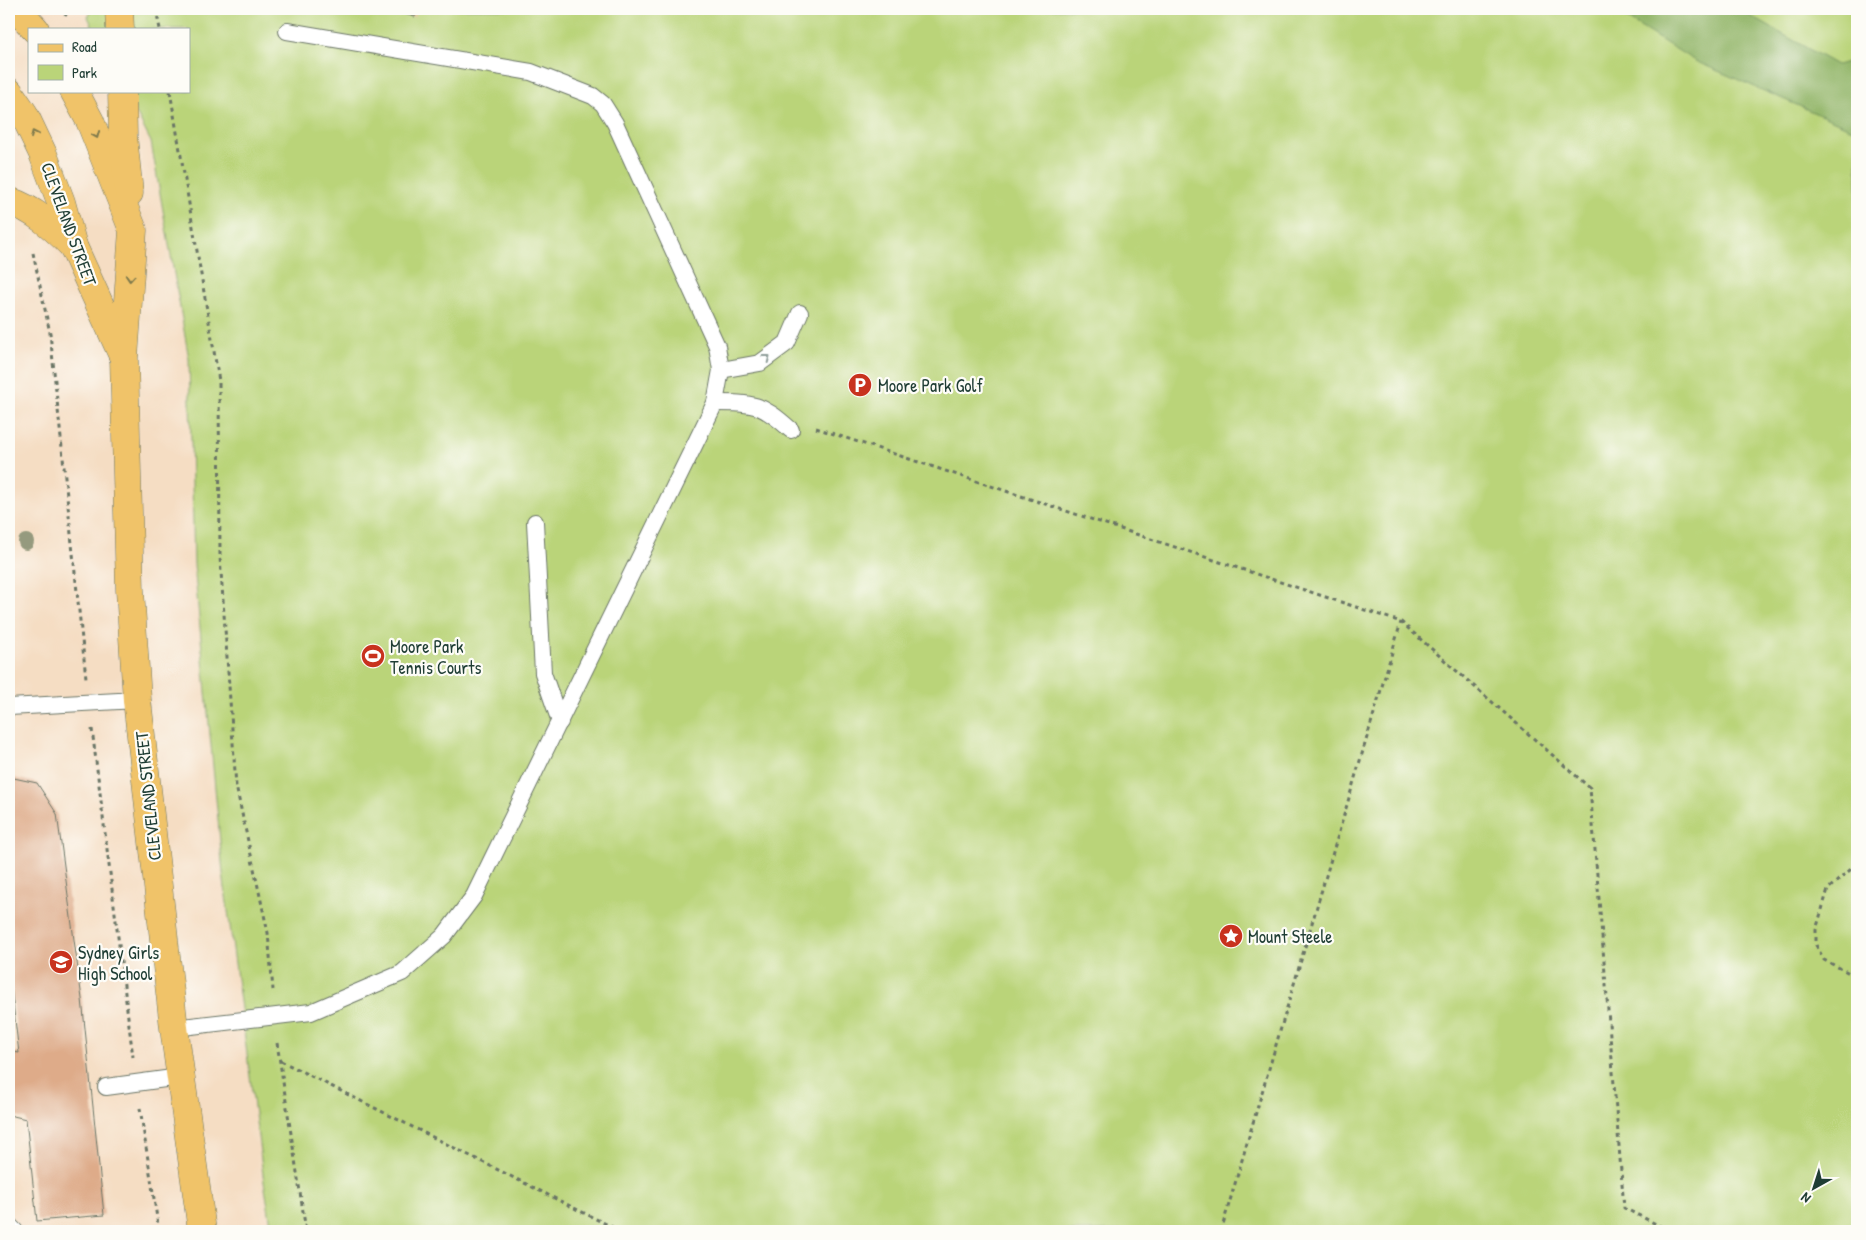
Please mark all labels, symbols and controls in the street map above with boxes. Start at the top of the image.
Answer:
legend [28,28,190,92]
text: Road [72,36,97,57]
text: Park [72,62,97,83]
one-way arrow [29,130,40,139]
one-way arrow [89,130,100,139]
street label: CLEVELAND STREET [35,159,103,290]
one-way arrow [125,275,136,283]
one-way arrow [761,355,770,363]
parking icon: Moore Park Golf [847,372,873,398]
place label: Moore Park Golf [878,373,983,398]
place label: Moore Park Tennis Courts [390,634,481,680]
sports icon: Moore Park Tennis Courts [360,643,386,669]
street label: CLEVELAND STREET [129,730,167,862]
place icon: Mount Steele [1218,923,1244,949]
place label: Mount Steele [1248,924,1332,949]
place label: Sydney Girls High School [78,940,159,986]
school or university icon: Sydney Girls High School [48,949,74,975]
north arrow [1788,1162,1838,1212]
text: N [1796,1188,1814,1208]

